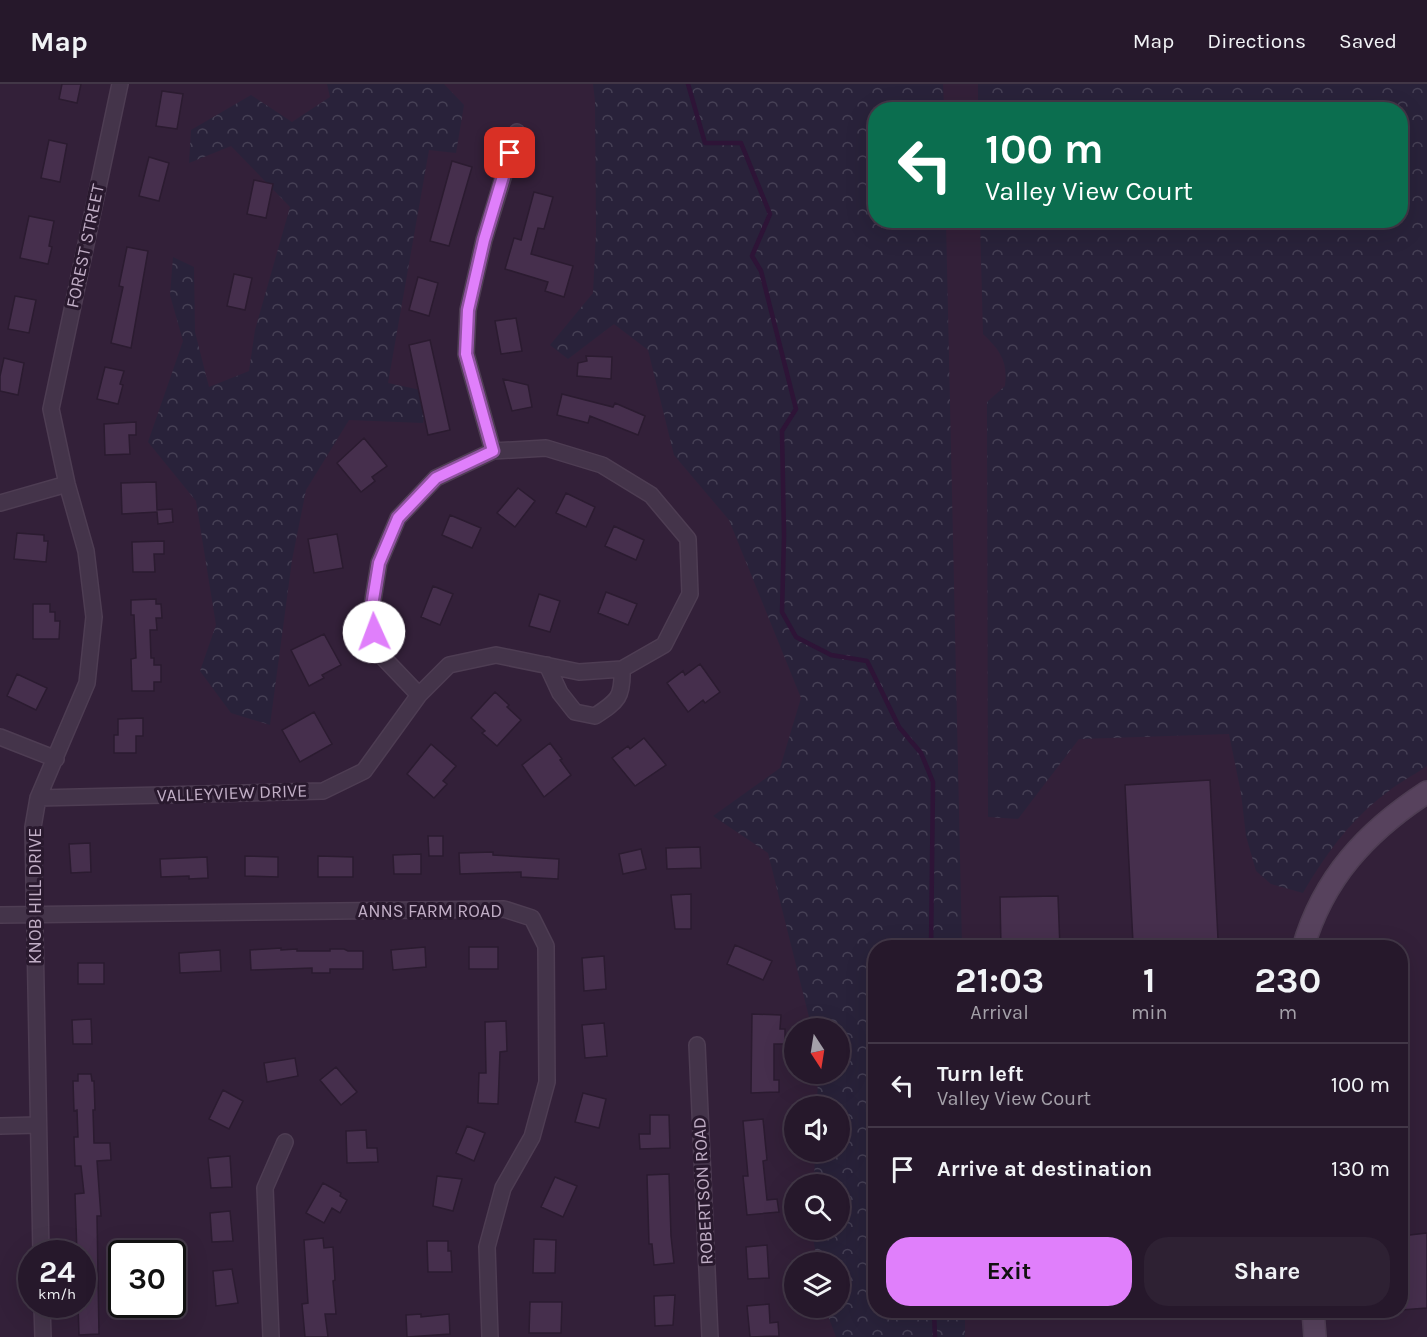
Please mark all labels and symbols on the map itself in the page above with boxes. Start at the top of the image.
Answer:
pin [484,127,535,178]
street label: FOREST STREET [61,182,109,310]
position arrow [342,600,406,664]
street label: VALLEYVIEW DRIVE [156,779,308,807]
street label: KNOB HILL DRIVE [24,828,46,964]
street label: ANNS FARM ROAD [358,900,502,922]
north arrow [784,1018,850,1084]
street label: ROBERTSON ROAD [688,1117,718,1265]
speed limit sign: 30 [108,1240,186,1318]

